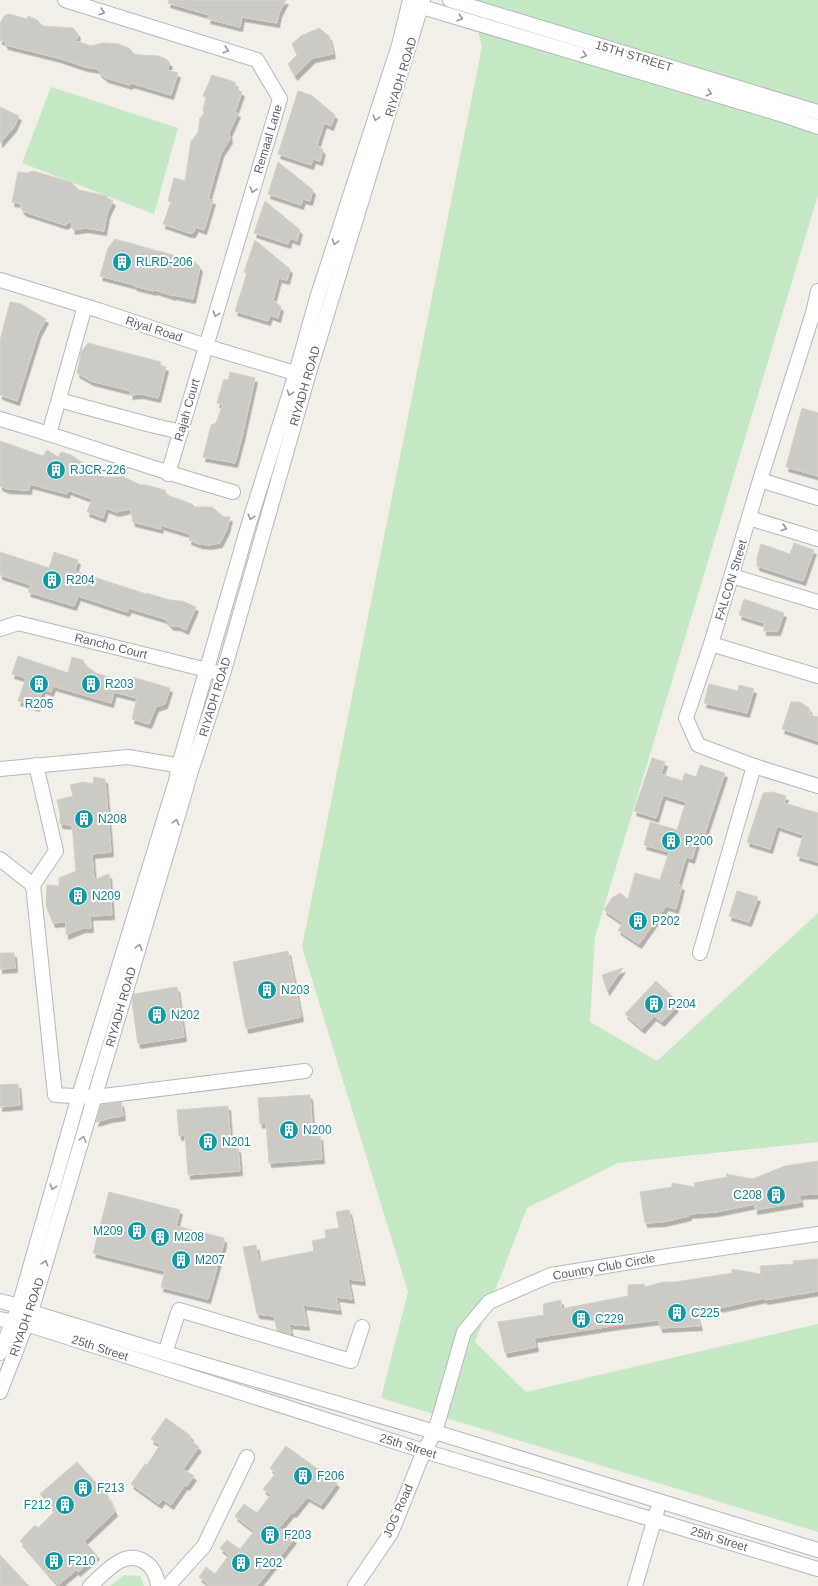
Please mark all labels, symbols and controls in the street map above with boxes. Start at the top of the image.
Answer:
one-way arrow [99,7,106,15]
one-way arrow [456,13,463,22]
street label: RIYADH ROAD [382,35,420,118]
street label: 15TH STREET [594,38,675,75]
one-way arrow [223,45,230,54]
one-way arrow [580,50,587,59]
one-way arrow [705,88,712,97]
street label: Remaal Lane [251,103,285,175]
one-way arrow [372,114,380,121]
one-way arrow [249,186,258,193]
one-way arrow [332,238,340,245]
building icon: RLRD-206 [111,251,133,273]
place label: RLRD-206 [136,255,193,269]
one-way arrow [212,310,221,317]
street label: Riyal Road [124,313,184,345]
street label: RIYADH ROAD [287,344,323,428]
street label: Rajah Court [171,377,203,443]
one-way arrow [286,389,295,396]
building icon: RJCR-226 [45,459,67,481]
place label: RJCR-226 [70,463,126,477]
one-way arrow [247,513,256,520]
one-way arrow [780,523,787,532]
street label: FALCON Street [712,537,750,622]
building icon: R204 [41,569,63,591]
place label: R204 [66,573,95,587]
street label: Rancho Court [73,630,149,662]
street label: RIYADH ROAD [196,655,234,738]
building icon: R205 [28,673,50,695]
building icon: R203 [80,673,102,695]
place label: R203 [105,677,134,691]
place label: R205 [25,697,54,711]
building icon: N208 [73,808,95,830]
place label: N208 [98,812,127,826]
one-way arrow [171,819,180,826]
building icon: P200 [660,830,682,852]
place label: P200 [685,834,713,848]
building icon: N209 [67,885,89,907]
place label: N209 [92,889,121,903]
building icon: P202 [627,910,649,932]
place label: P202 [652,914,680,928]
one-way arrow [134,944,143,951]
street label: RIYADH ROAD [103,965,139,1049]
building icon: N203 [256,979,278,1001]
place label: N203 [281,983,310,997]
building icon: P204 [643,993,665,1015]
place label: P204 [668,997,696,1011]
building icon: N202 [146,1004,168,1026]
place label: N202 [171,1008,200,1022]
building icon: N200 [278,1119,300,1141]
place label: N200 [303,1123,332,1137]
building icon: N201 [197,1131,219,1153]
one-way arrow [78,1135,87,1142]
place label: N201 [222,1135,251,1149]
one-way arrow [49,1184,57,1191]
building icon: C208 [765,1184,787,1206]
place label: C208 [733,1188,762,1202]
building icon: M209 [126,1220,148,1242]
place label: M209 [93,1224,123,1238]
building icon: M208 [149,1226,171,1248]
place label: M208 [174,1230,204,1244]
building icon: M207 [170,1249,192,1271]
street label: Country Club Circle [552,1251,657,1283]
place label: M207 [195,1253,225,1267]
one-way arrow [40,1260,49,1267]
street label: RIYADH ROAD [7,1275,47,1358]
building icon: C225 [666,1302,688,1324]
place label: C225 [691,1306,720,1320]
building icon: C229 [570,1308,592,1330]
place label: C229 [595,1312,624,1326]
street label: 25th Street [70,1332,131,1364]
street label: 25th Street [378,1431,439,1461]
building icon: F206 [292,1465,314,1487]
place label: F206 [317,1469,345,1483]
building icon: F213 [72,1477,94,1499]
place label: F213 [97,1481,125,1495]
street label: JOG Road [380,1482,416,1540]
building icon: F212 [54,1494,76,1516]
place label: F212 [24,1498,51,1512]
building icon: F203 [259,1524,281,1546]
street label: 25th Street [689,1524,750,1554]
place label: F203 [284,1528,312,1542]
building icon: F210 [43,1550,65,1572]
building icon: F202 [230,1552,252,1574]
place label: F210 [68,1554,96,1568]
place label: F202 [255,1556,283,1570]

